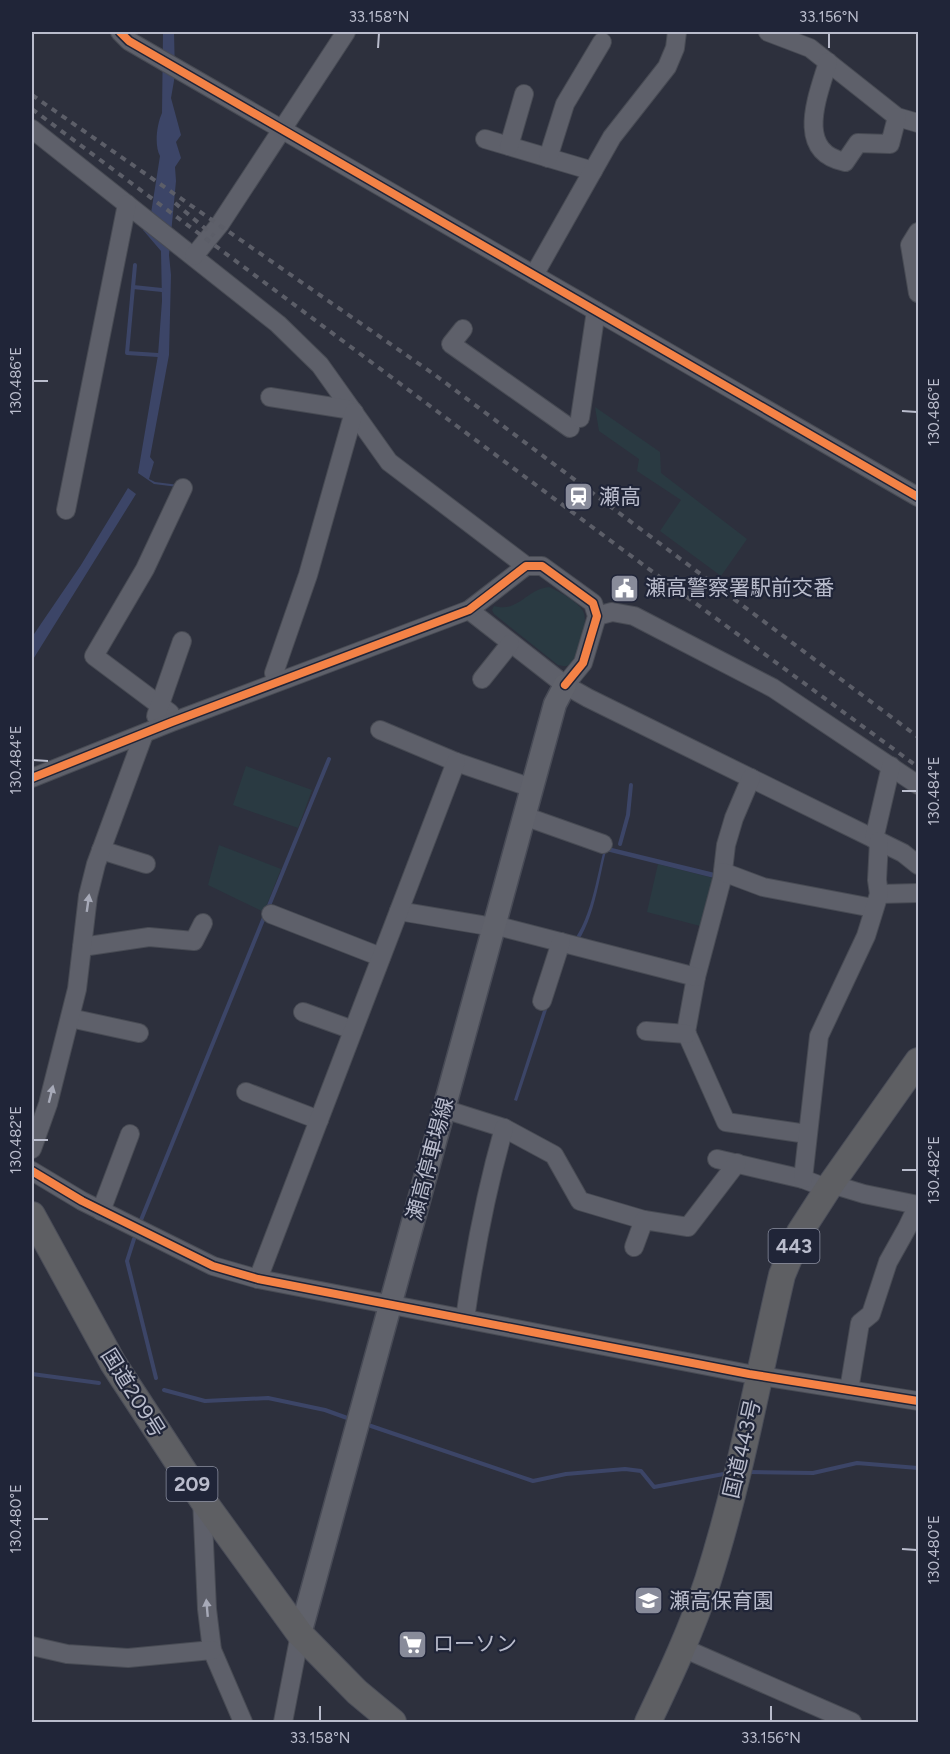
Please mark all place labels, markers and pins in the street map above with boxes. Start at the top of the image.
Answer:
station icon: 瀬高 [562,481,594,513]
place label: 瀬高 [599,484,641,509]
public building icon: 瀬高警察署駅前交番 [608,572,640,604]
place label: 瀬高警察署駅前交番 [645,575,834,600]
school or university icon: 瀬高保育園 [632,1585,664,1617]
place label: 瀬高保育園 [669,1588,774,1613]
supermarket icon: ローソン [396,1628,428,1660]
place label: ローソン [433,1631,517,1656]

